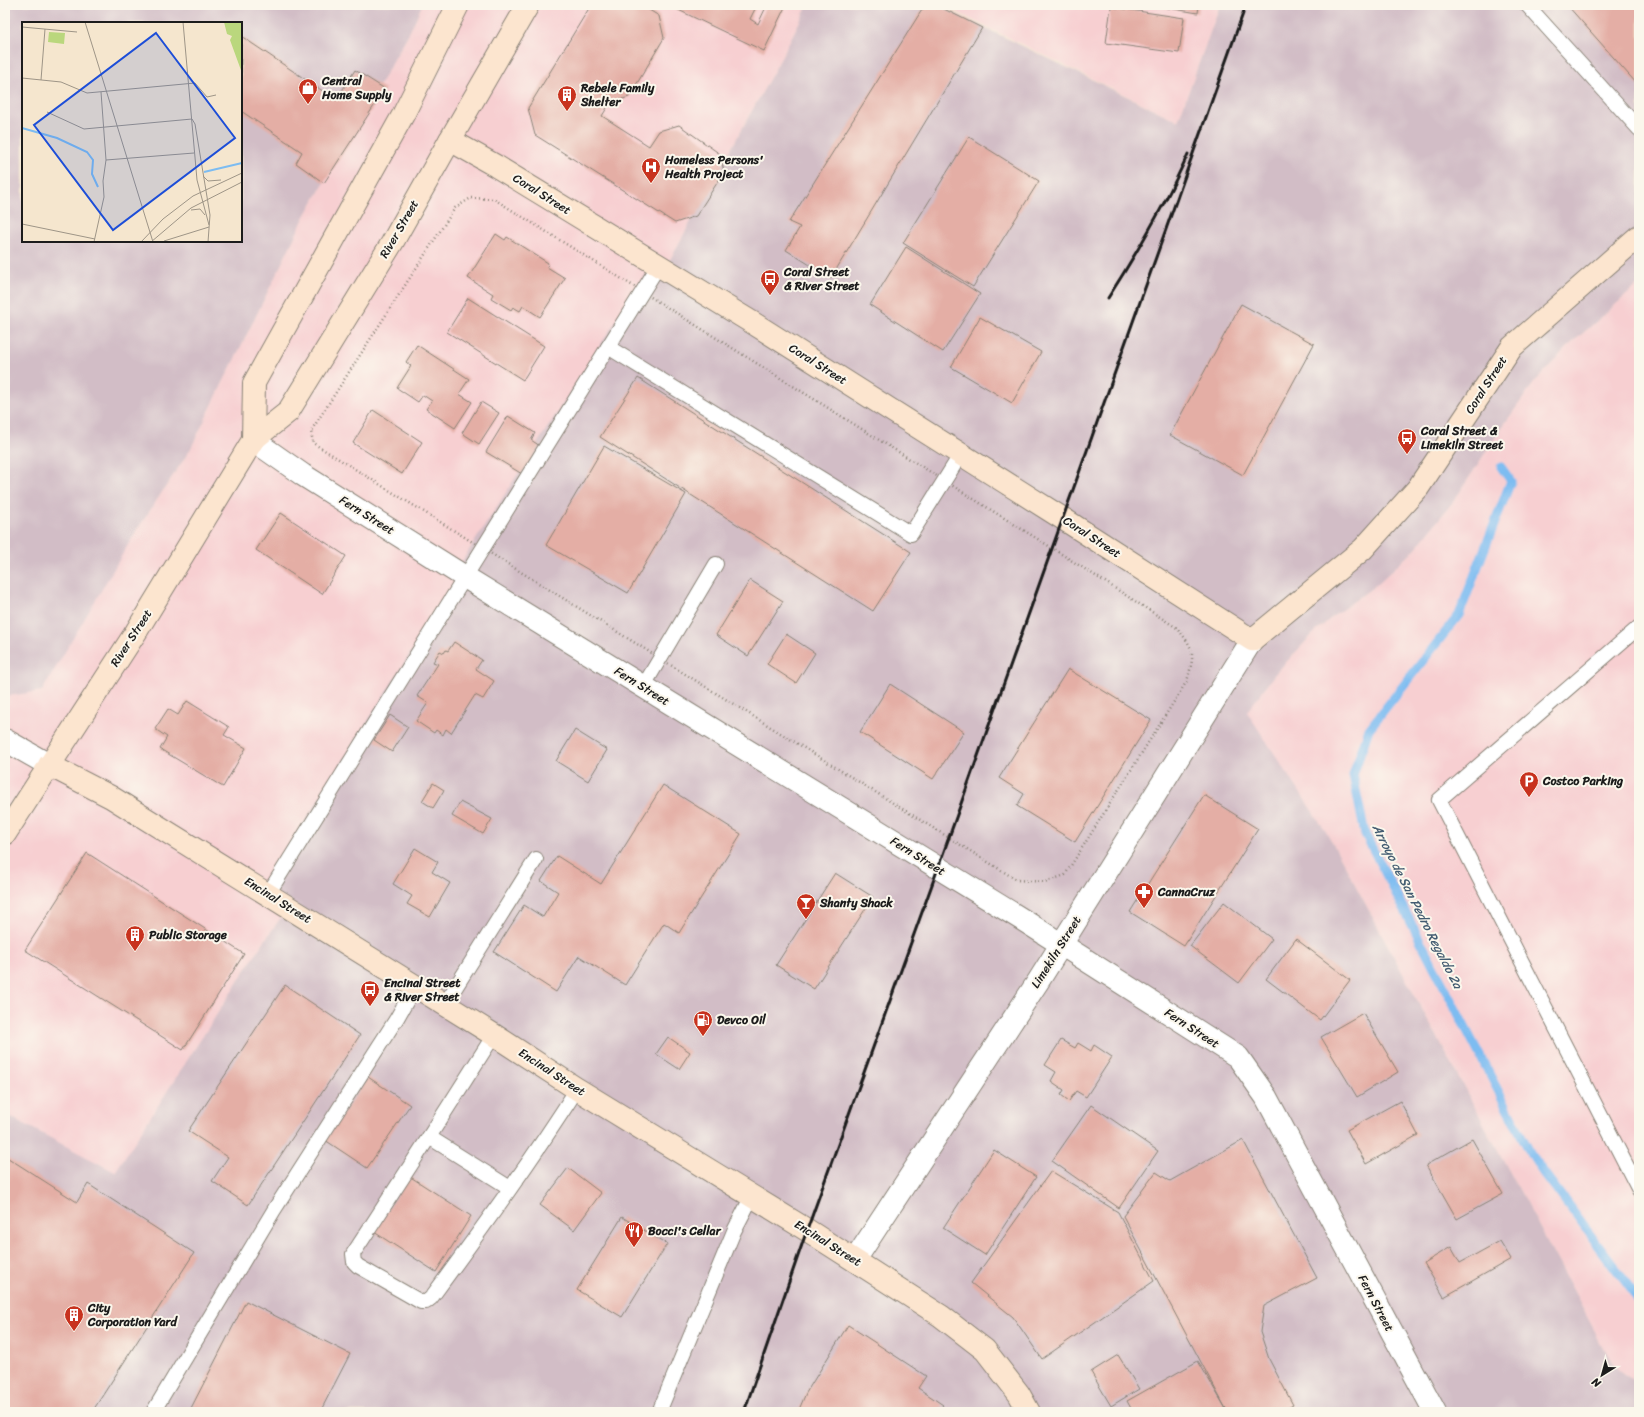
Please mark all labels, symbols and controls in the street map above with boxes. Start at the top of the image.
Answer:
inset map [22,22,242,242]
place label: Central Home Supply [321,70,392,106]
shop icon: Central Home Supply [297,77,319,105]
place label: Rebele Family Shelter [580,77,655,113]
building icon: Rebele Family Shelter [556,84,578,112]
place label: Homeless Persons' Health Project [664,149,764,185]
hospital icon: Homeless Persons' Health Project [640,156,662,184]
street label: Coral Street [508,167,576,221]
street label: River Street [373,195,425,263]
place label: Coral Street & River Street [783,261,860,297]
bus stop icon: Coral Street & River Street [759,268,781,296]
street label: Coral Street [784,337,852,391]
street label: Coral Street [1459,352,1513,418]
place label: Coral Street & Limekiln Street [1420,420,1504,456]
bus stop icon: Coral Street & Limekiln Street [1396,427,1418,455]
street label: Fern Street [335,489,399,541]
street label: Coral Street [1059,510,1125,564]
street label: River Street [104,605,158,671]
street label: Fern Street [610,660,674,712]
parking icon: Costco Parking [1518,770,1540,798]
place label: Costco Parking [1542,770,1624,792]
water label: Arroyo de San Pedro Regaldo 2a [1365,819,1470,994]
street label: Fern Street [886,830,950,882]
street label: Encinal Street [240,870,316,930]
pharmacy icon: CannaCruz [1133,881,1155,909]
place label: CannaCruz [1157,881,1216,903]
bar icon: Shanty Shack [795,892,817,920]
place label: Shanty Shack [819,892,893,914]
street label: Limekiln Street [1025,911,1087,993]
building icon: Public Storage [124,924,146,952]
place label: Public Storage [149,924,228,946]
place label: Encinal Street & River Street [384,972,461,1008]
bus stop icon: Encinal Street & River Street [359,979,381,1007]
street label: Fern Street [1160,1002,1224,1054]
fuel station icon: Devco Oil [692,1009,714,1037]
place label: Devco Oil [717,1009,766,1031]
street label: Encinal Street [514,1042,590,1102]
street label: Encinal Street [790,1213,866,1273]
restaurant icon: Bocci's Cellar [623,1220,645,1248]
place label: Bocci's Cellar [648,1220,722,1242]
street label: Fern Street [1352,1270,1400,1336]
place label: City Corporation Yard [87,1297,178,1333]
building icon: City Corporation Yard [63,1304,85,1332]
north arrow [1582,1355,1622,1395]
text: N [1587,1372,1606,1393]

